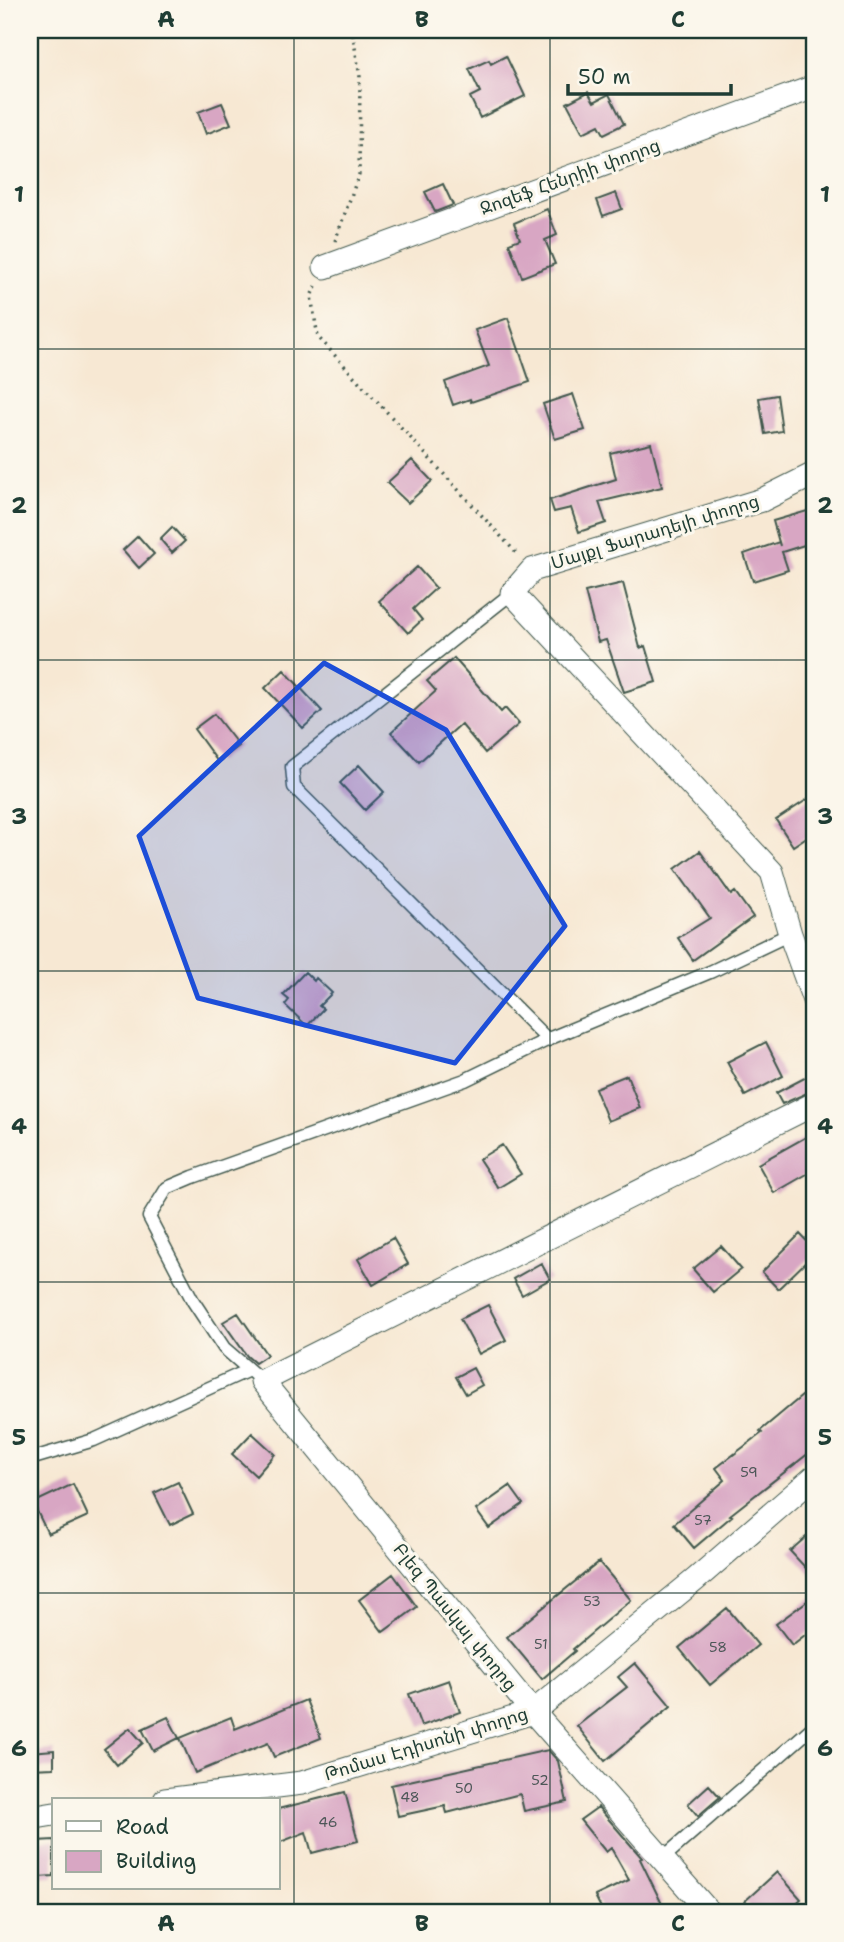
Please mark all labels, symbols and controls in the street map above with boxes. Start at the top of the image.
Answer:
text: A [157,4,175,34]
text: B [415,4,429,34]
text: C [671,4,685,34]
scale bar [568,52,730,96]
text: 50 m [578,63,631,91]
street label: Ջոզեֆ Հենրիի փողոց [476,133,664,221]
text: 1 [14,179,24,209]
text: 1 [820,179,830,209]
street label: Մայքլ Ֆարադեյի փողոց [548,489,762,575]
text: 2 [11,490,27,520]
text: 2 [817,490,833,520]
text: 3 [11,801,27,831]
text: 3 [817,801,833,831]
text: 4 [11,1111,27,1141]
text: 4 [817,1111,833,1141]
text: 5 [12,1422,26,1452]
text: 5 [818,1422,832,1452]
house number: 59 [740,1463,758,1481]
house number: 57 [694,1511,712,1529]
street label: Բլեզ Պասկալ փողոց [388,1538,522,1696]
house number: 53 [583,1592,601,1610]
house number: 51 [534,1635,548,1653]
house number: 58 [709,1638,727,1656]
street label: Թոմաս Էդիսոնի փողոց [321,1702,531,1786]
text: 6 [11,1733,27,1763]
text: 6 [817,1733,833,1763]
house number: 52 [531,1771,549,1789]
house number: 50 [455,1779,473,1797]
house number: 48 [400,1788,420,1806]
legend [52,1798,280,1890]
text: Road [116,1813,169,1841]
house number: 46 [318,1813,338,1831]
text: Building [116,1847,196,1875]
text: A [157,1908,175,1938]
text: B [415,1908,429,1938]
text: C [671,1908,685,1938]

